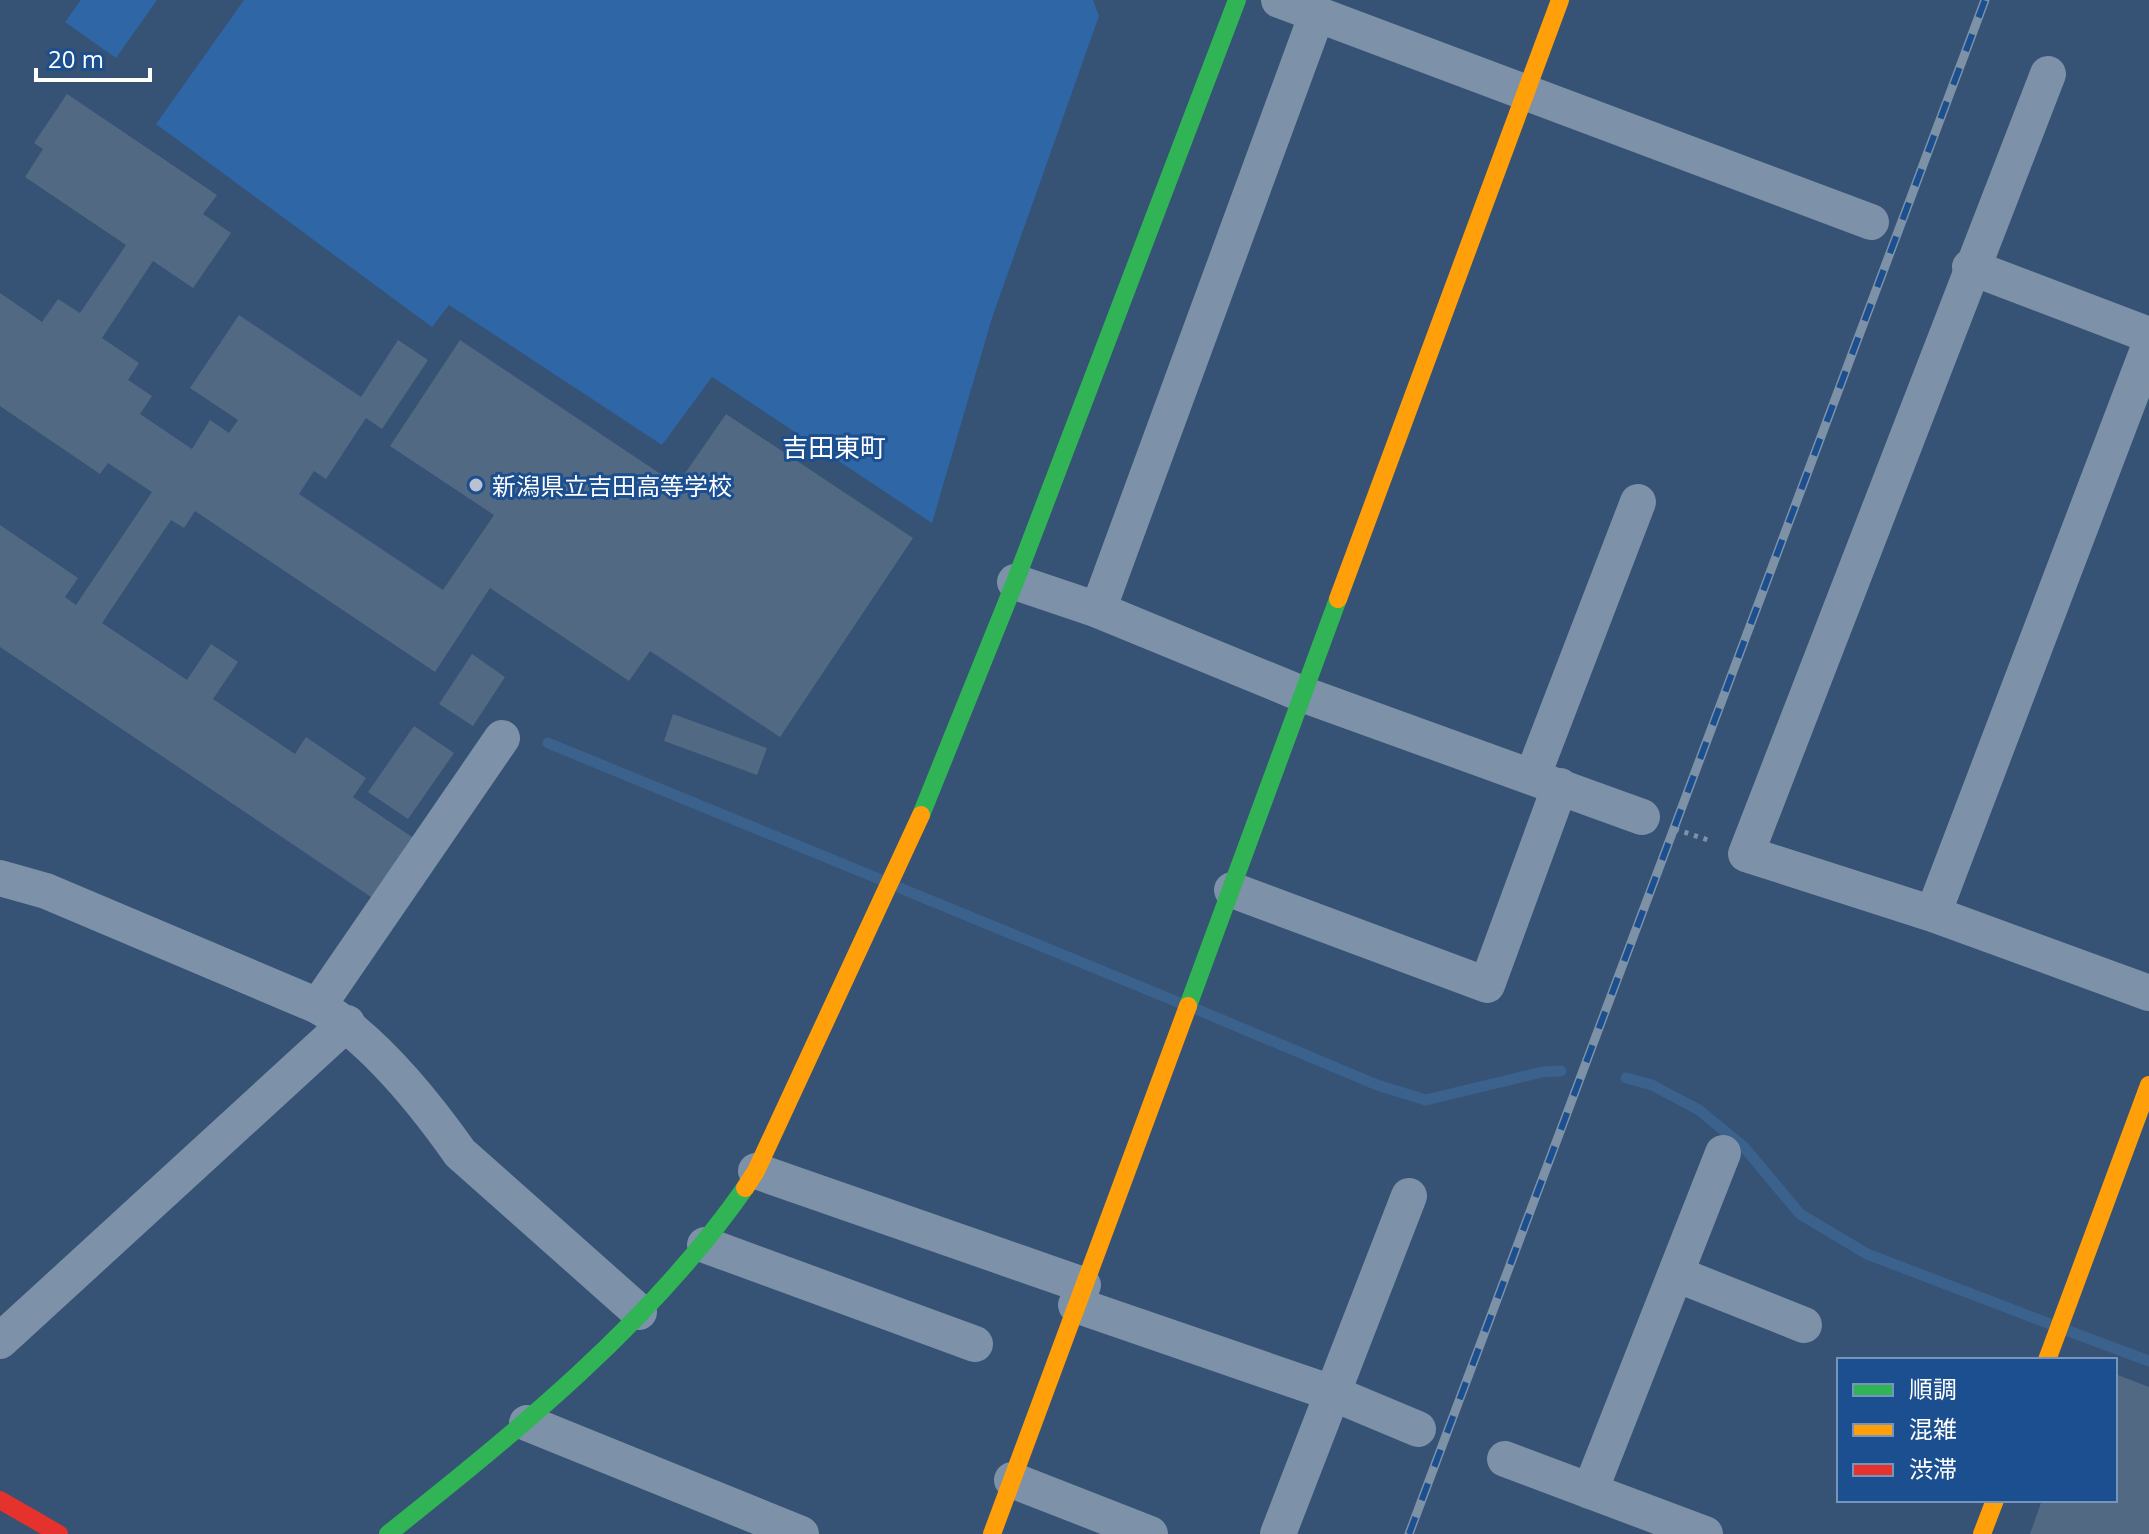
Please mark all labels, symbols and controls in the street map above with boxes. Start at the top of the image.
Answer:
scale bar [36,32,150,82]
text: 20 m [48,42,104,75]
district label: 吉田東町 [782,429,886,465]
place label: 新潟県立吉田高等学校 [492,469,732,502]
marker: 新潟県立吉田高等学校 [467,476,485,494]
legend [1837,1358,2117,1502]
text: 順調 [1909,1372,1957,1405]
text: 混雑 [1909,1412,1957,1445]
text: 渋滞 [1909,1452,1957,1485]

